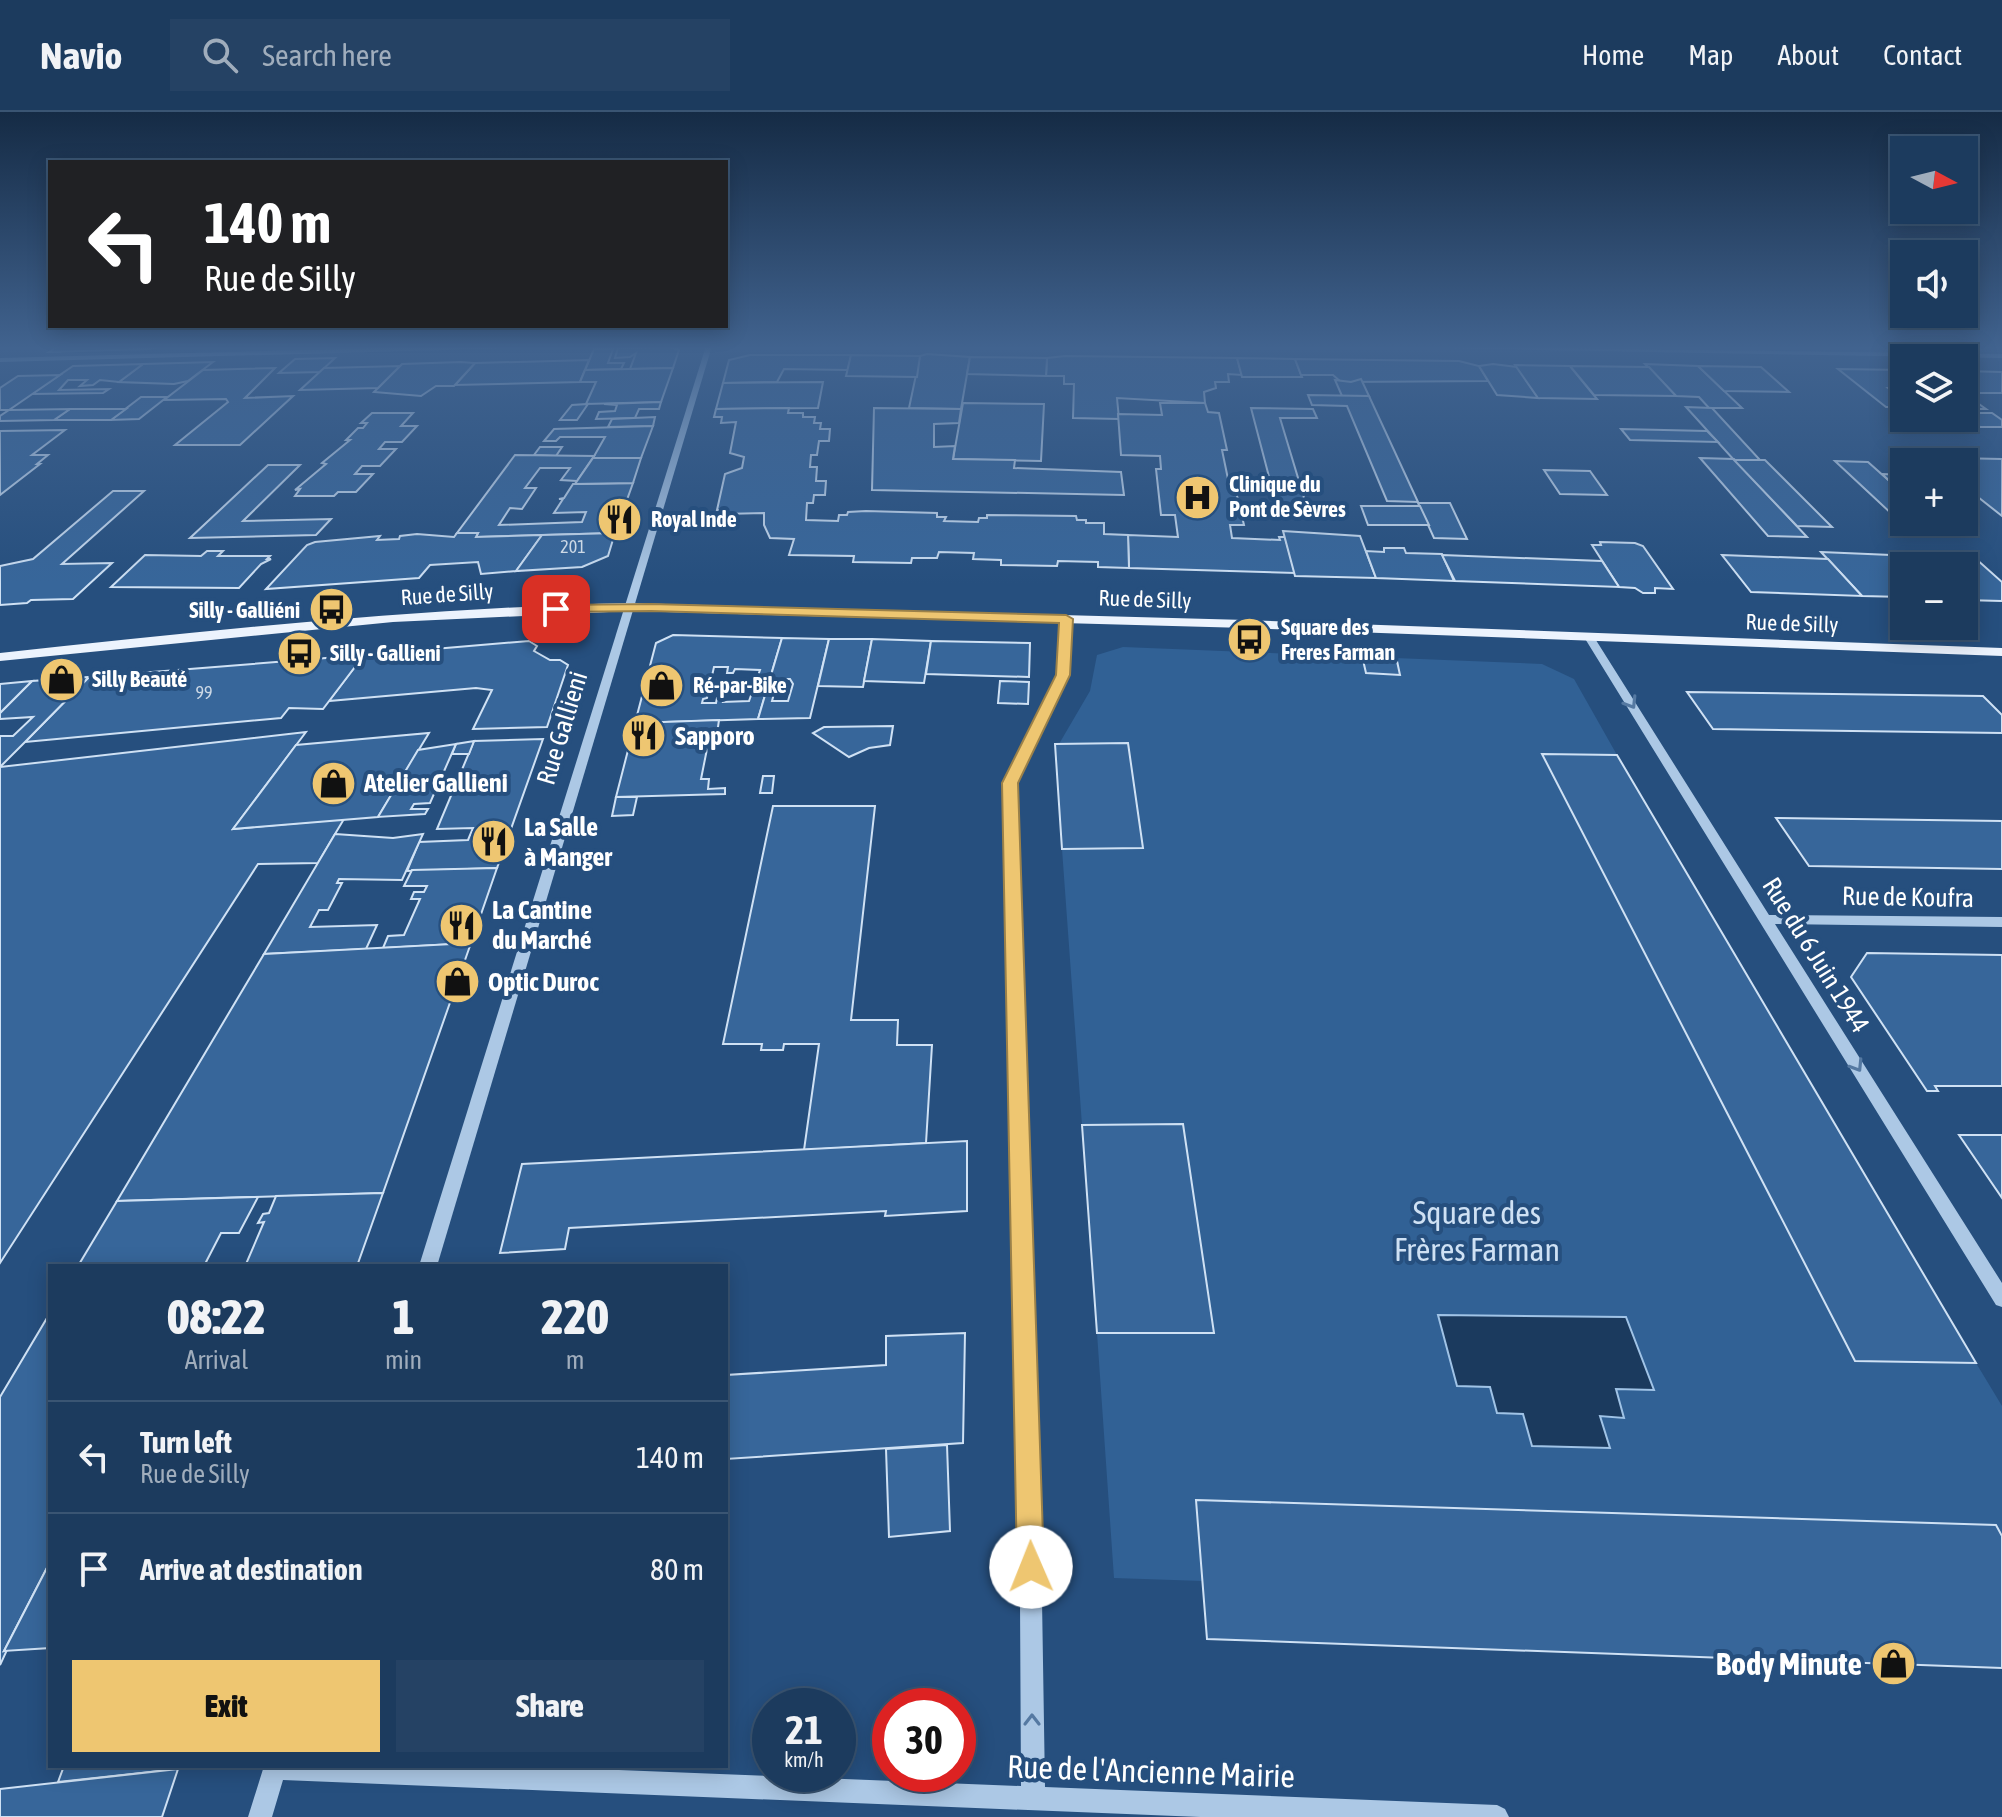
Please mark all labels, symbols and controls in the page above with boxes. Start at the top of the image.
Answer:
search box [170,19,730,91]
icon: search [198,33,242,77]
text: Navio [40,34,122,77]
text: Search here [262,38,392,72]
text: Home [1582,39,1644,71]
text: Map [1688,39,1733,71]
text: About [1777,39,1839,71]
text: Contact [1883,39,1962,71]
north arrow [1890,136,1978,224]
map controls [1890,136,1978,640]
text: 140 m [204,191,331,255]
icon: left [72,192,176,296]
button: sound [1890,240,1978,328]
text: Rue de Silly [204,257,356,299]
button: layers [1890,344,1978,432]
button: + [1890,448,1978,536]
place label: Clinique du Pont de Sèvres [1229,471,1346,522]
hospital icon: Clinique du Pont de Sèvres [1174,473,1222,521]
restaurant icon: Royal Inde [596,495,644,543]
place label: Royal Inde [651,506,737,532]
house number: 201 [560,536,586,557]
button: − [1890,552,1978,640]
pin [522,575,590,643]
street label: Rue de Silly [400,578,494,610]
street label: Rue de Silly [1098,584,1192,614]
bus stop icon: Silly - Galliéni [307,586,355,634]
icon: arrive [534,587,578,631]
place label: Silly - Galliéni [189,597,300,623]
street label: Rue de Silly [1745,608,1839,638]
place label: Square des Freres Farman [1281,614,1395,665]
bus stop icon: Square des Freres Farman [1226,616,1274,664]
bus stop icon: Silly - Gallieni [275,629,323,677]
place label: Silly - Gallieni [330,640,441,666]
shop icon: Silly Beauté [37,655,85,703]
shop icon: Ré-par-Bike [638,661,686,709]
place label: Silly Beauté [92,666,187,692]
street label: Rue Gallieni [531,668,593,788]
place label: Ré-par-Bike [693,672,787,698]
house number: 99 [196,682,212,703]
one-way arrow [1621,694,1637,709]
restaurant icon: Sapporo [620,712,668,760]
place label: Sapporo [675,721,755,751]
shop icon: Atelier Gallieni [309,759,357,807]
place label: Atelier Gallieni [363,768,508,798]
place label: La Salle à Manger [524,812,613,872]
restaurant icon: La Salle à Manger [469,818,517,866]
street label: Rue du 6 Juin 1944 [1756,872,1876,1038]
street label: Rue de Koufra [1842,881,1974,913]
place label: La Cantine du Marché [492,895,592,955]
restaurant icon: La Cantine du Marché [437,901,485,949]
shop icon: Optic Duroc [433,958,481,1006]
place label: Optic Duroc [488,967,599,997]
one-way arrow [1848,1057,1863,1072]
park label: Square des Frères Farman [1394,1194,1560,1268]
text: 08:22 [167,1289,266,1344]
text: 1 [392,1289,415,1344]
text: 220 [541,1289,609,1344]
text: Arrival [185,1345,248,1375]
text: min [385,1345,422,1375]
text: m [566,1345,584,1375]
text: Turn left [140,1425,232,1459]
icon: left [72,1435,116,1479]
text: 140 m [636,1440,704,1474]
text: Rue de Silly [140,1459,250,1489]
position arrow [989,1525,1073,1609]
icon: arrive [72,1547,116,1591]
text: Arrive at destination [140,1552,362,1586]
text: 80 m [650,1552,704,1586]
shop icon: Body Minute [1869,1639,1917,1687]
place label: Body Minute [1716,1645,1862,1682]
button: Exit [72,1660,380,1752]
button: Share [396,1660,704,1752]
speed limit sign: 30 [872,1688,976,1792]
text: 21 [785,1707,823,1752]
one-way arrow [1023,1713,1041,1726]
street label: Rue de l'Ancienne Mairie [1006,1747,1296,1795]
text: km/h [784,1748,824,1771]

